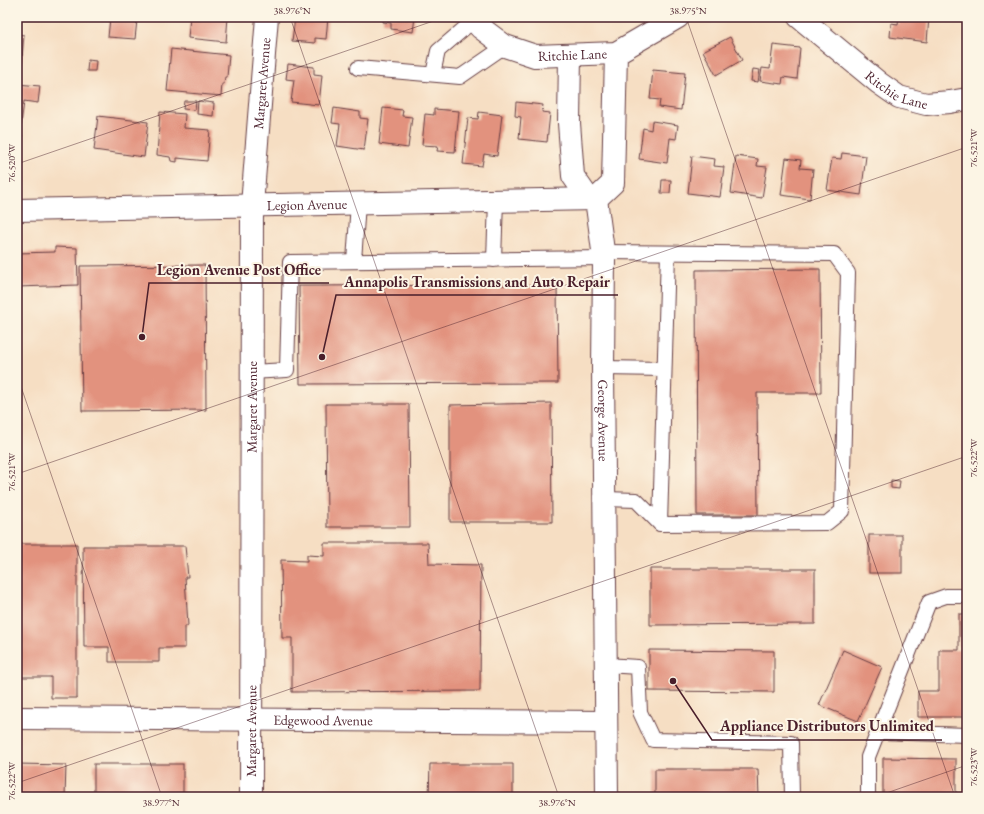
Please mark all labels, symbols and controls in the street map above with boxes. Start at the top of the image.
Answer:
text: 38.976°N [273,4,311,17]
text: 38.975°N [669,4,707,17]
street label: Margaret Avenue [249,36,274,130]
street label: Ritchie Lane [538,44,608,65]
street label: Ritchie Lane [861,66,930,113]
text: 76.521°W [967,128,980,167]
text: 76.520°W [5,143,18,182]
street label: Legion Avenue [266,195,348,214]
callout: Legion Avenue Post Office [149,256,329,283]
text: Legion Avenue Post Office [157,260,321,279]
callout: Annapolis Transmissions and Auto Repair [336,268,618,295]
text: Annapolis Transmissions and Auto Repair [343,272,611,291]
street label: Margaret Avenue [243,360,261,453]
street label: George Avenue [594,379,613,462]
text: 76.522°W [967,438,980,477]
text: 76.521°W [5,452,18,491]
street label: Margaret Avenue [242,684,260,777]
street label: Edgewood Avenue [273,711,373,729]
callout: Appliance Distributors Unlimited [712,713,942,740]
text: Appliance Distributors Unlimited [719,716,935,735]
text: 76.523°W [967,747,980,786]
text: 76.522°W [5,761,18,800]
text: 38.977°N [142,796,180,809]
text: 38.976°N [538,796,576,809]

